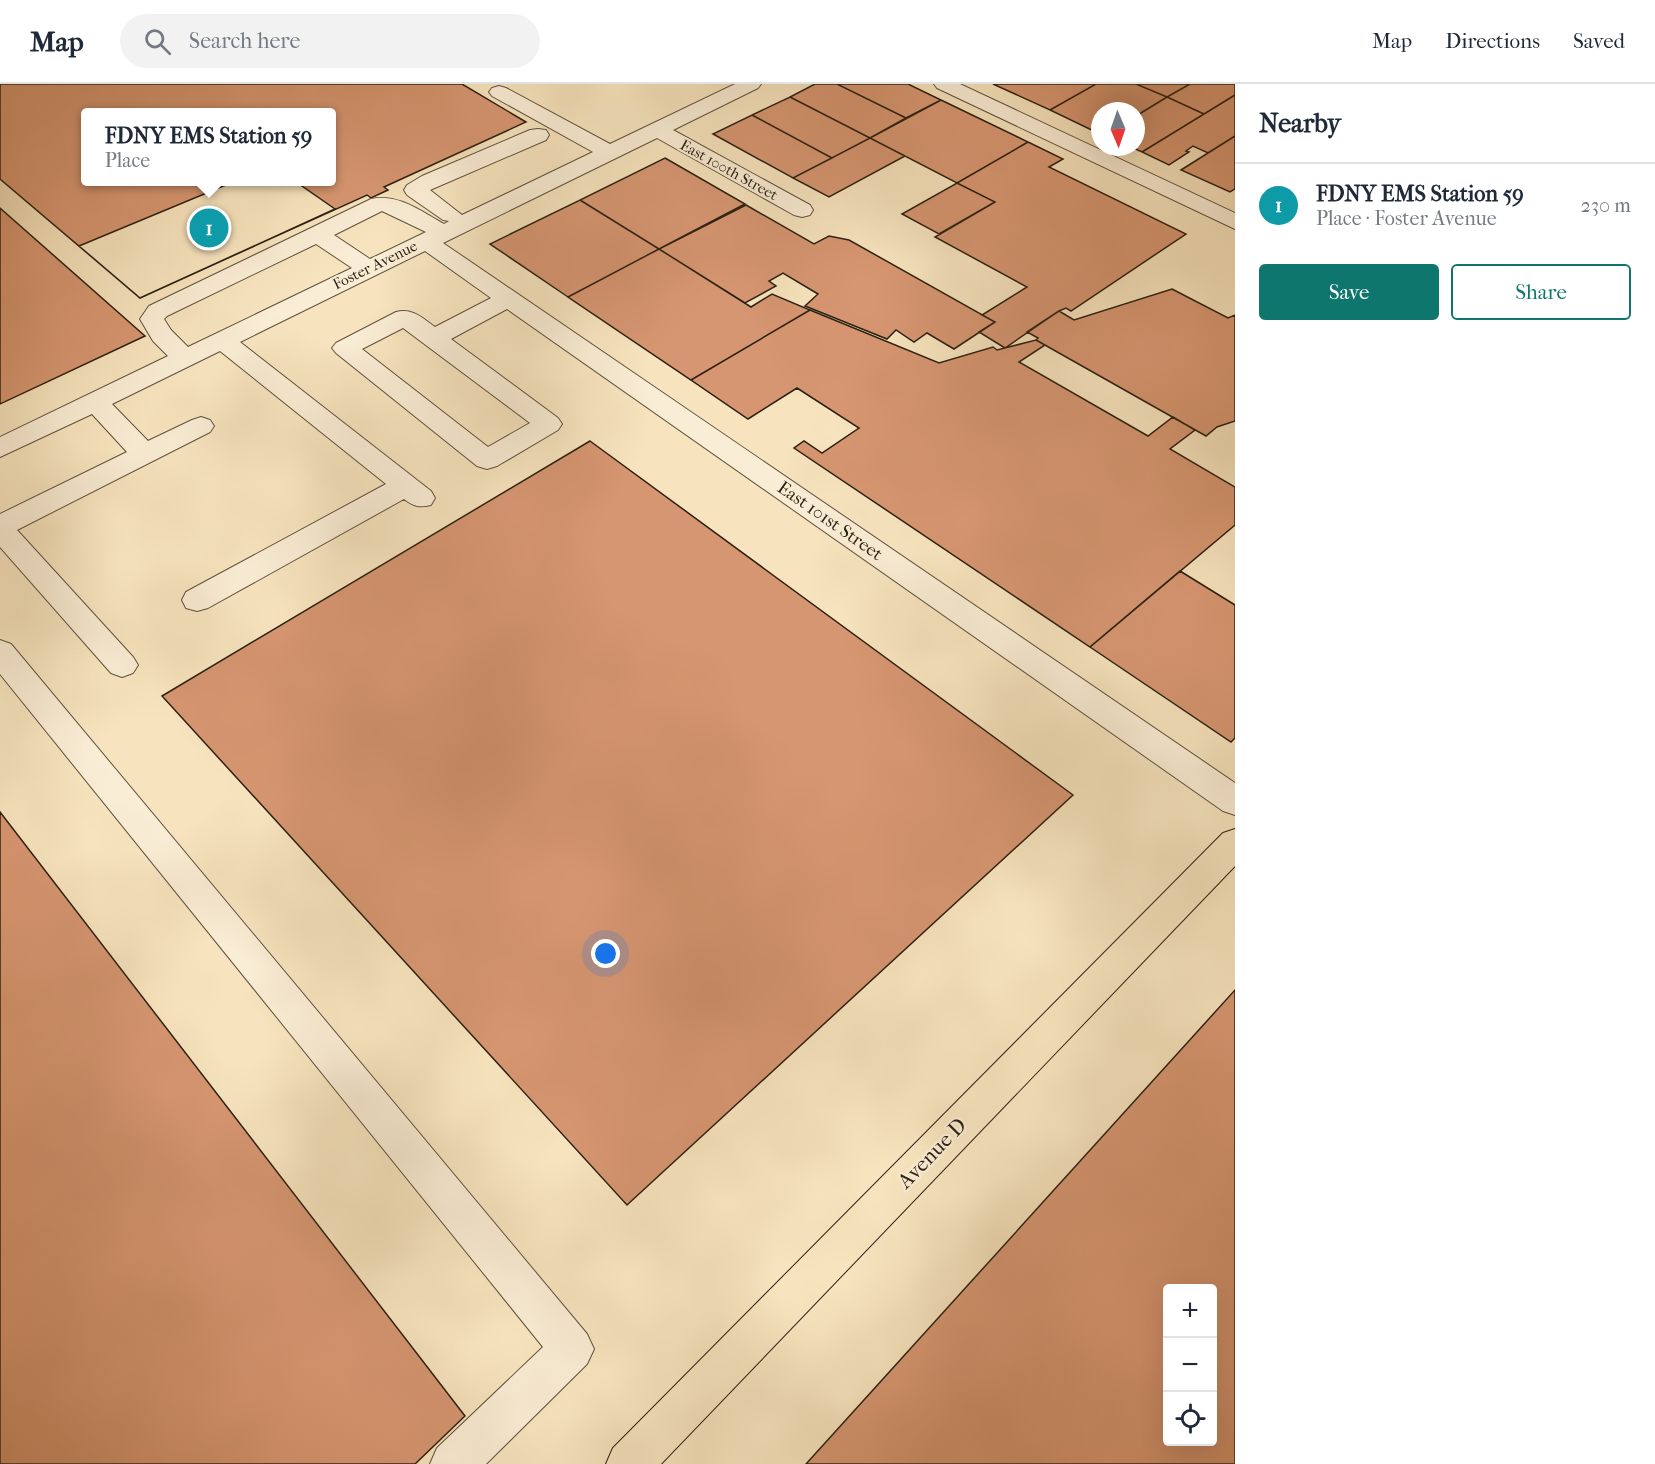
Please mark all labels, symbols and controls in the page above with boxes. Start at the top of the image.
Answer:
search box [120,14,540,68]
text: Map [30,25,84,58]
icon: search [141,25,174,58]
text: Search here [189,28,300,54]
text: Map [1372,29,1412,53]
text: Directions [1445,29,1540,53]
text: Saved [1573,29,1625,53]
north arrow [1091,102,1145,156]
popup [81,108,336,186]
text: Nearby [1259,108,1341,139]
text: FDNY EMS Station 59 [105,123,312,149]
street label: East 100th Street [677,136,781,205]
text: Place [105,149,150,172]
text: FDNY EMS Station 59 [1316,181,1524,207]
text: 1 [1275,194,1282,217]
text: 230 m [1581,194,1631,217]
pin: 1 [190,206,228,250]
text: Place · Foster Avenue [1316,207,1497,230]
street label: Foster Avenue [330,237,421,293]
button: Save [1259,264,1439,320]
button: Share [1451,264,1631,320]
street label: East 101st Street [773,477,887,565]
your location [591,939,620,968]
street label: Avenue D [892,1113,971,1194]
map controls [1163,1284,1217,1446]
button: + [1163,1284,1217,1338]
button: − [1163,1338,1217,1392]
button: locate [1163,1392,1217,1446]

